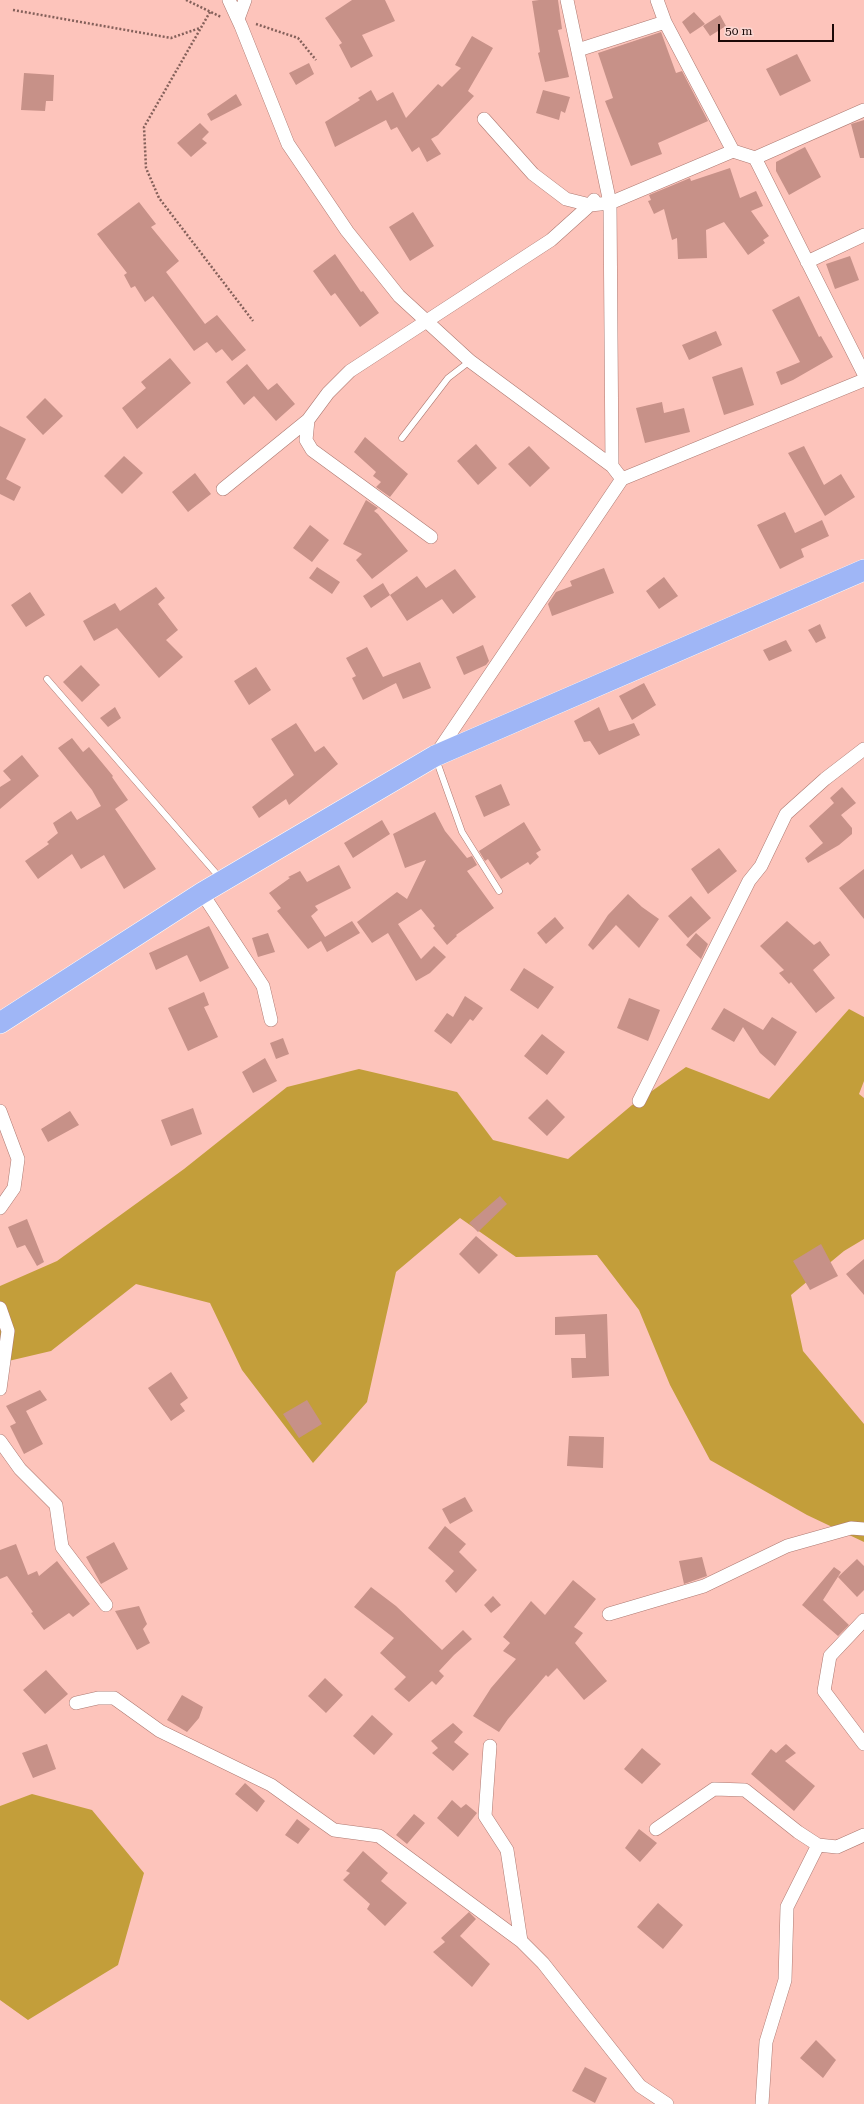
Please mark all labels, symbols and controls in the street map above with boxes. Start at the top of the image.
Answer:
scale bar [720,16,836,42]
text: 50 m [725,24,752,38]

